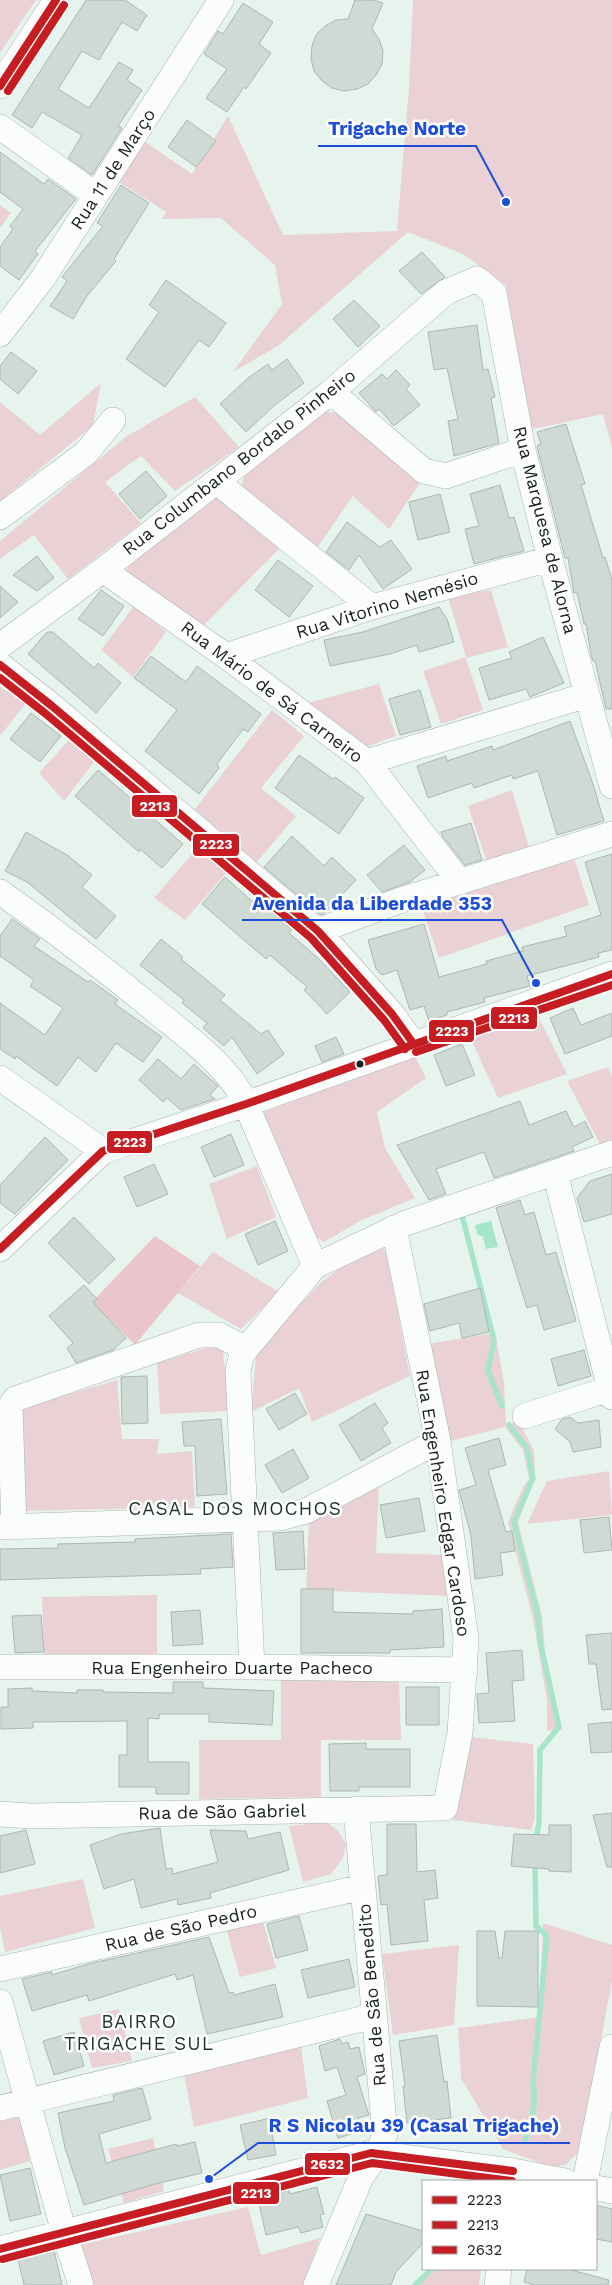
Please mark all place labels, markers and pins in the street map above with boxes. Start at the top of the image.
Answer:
callout: Trigache Norte [318,112,476,146]
callout: Avenida da Liberdade 353 [242,886,502,920]
unlabelled marker [355,1059,365,1069]
callout: R S Nicolau 39 (Casal Trigache) [258,2109,570,2143]

